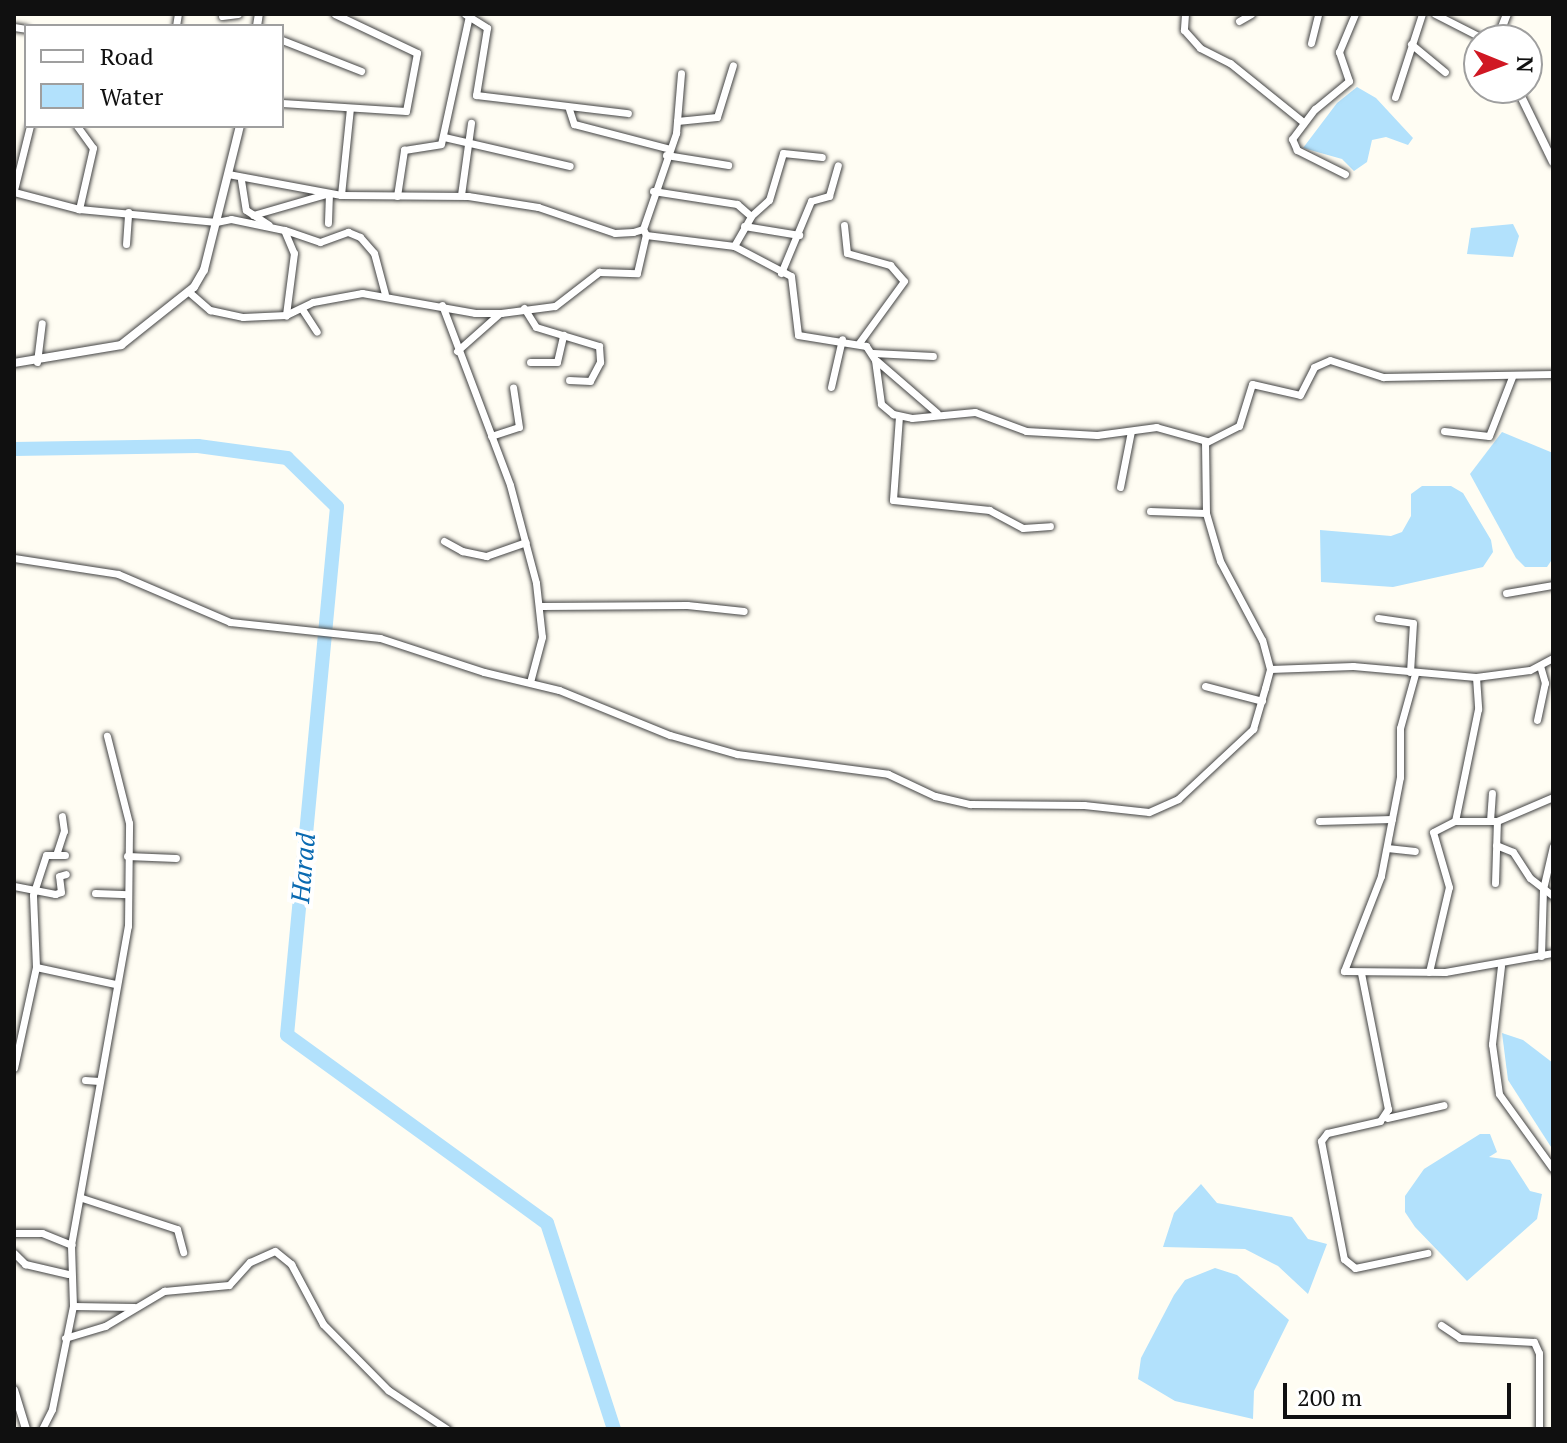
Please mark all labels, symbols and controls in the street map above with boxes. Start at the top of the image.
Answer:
legend [24,24,284,128]
north arrow [1463,24,1543,104]
text: Road [100,40,154,72]
text: N [1511,56,1540,73]
text: Water [100,80,163,112]
water label: Harad [284,832,322,904]
scale bar [1287,1367,1515,1417]
text: 200 m [1297,1381,1362,1413]

